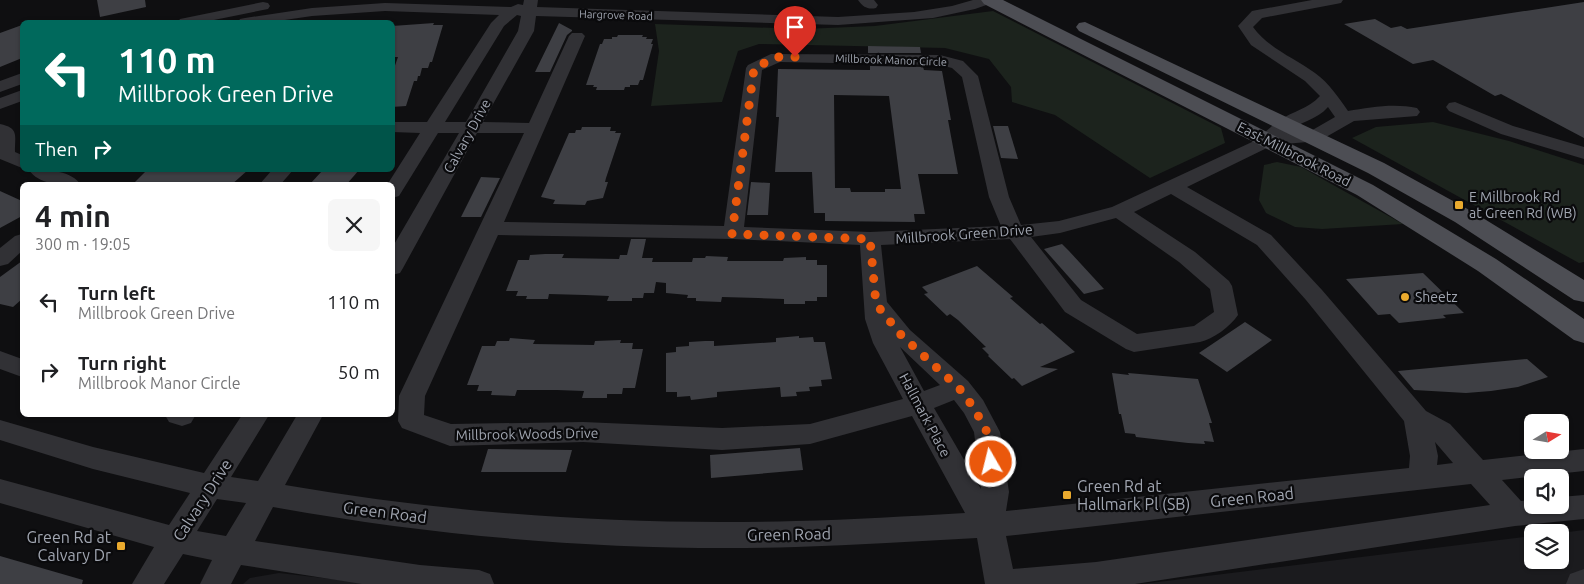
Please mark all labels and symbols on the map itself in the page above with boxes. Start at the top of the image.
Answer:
pin [774,6,816,57]
street label: Hargrove Road [579,8,653,22]
street label: Millbrook Manor Circle [835,52,947,68]
street label: Calvary Drive [440,96,494,176]
street label: East Millbrook Road [1235,118,1353,190]
place label: E Millbrook Rd at Green Rd (WB) [1469,189,1577,221]
marker: E Millbrook Rd at Green Rd (WB) [1453,199,1465,211]
street label: Millbrook Green Drive [895,221,1033,247]
place label: Sheetz [1415,289,1458,305]
marker: Sheetz [1399,291,1411,303]
street label: Hallmark Place [896,370,954,460]
north arrow [1524,414,1569,459]
street label: Millbrook Woods Drive [456,425,598,443]
position arrow [964,435,1016,487]
street label: Calvary Drive [169,456,235,544]
place label: Green Rd at Hallmark Pl (SB) [1077,477,1190,514]
street label: Green Road [1209,484,1295,510]
marker: Green Rd at Hallmark Pl (SB) [1061,489,1073,501]
street label: Green Road [342,498,428,526]
street label: Green Road [747,524,831,544]
place label: Green Rd at Calvary Dr [26,528,112,564]
marker: Green Rd at Calvary Dr [115,540,127,552]

